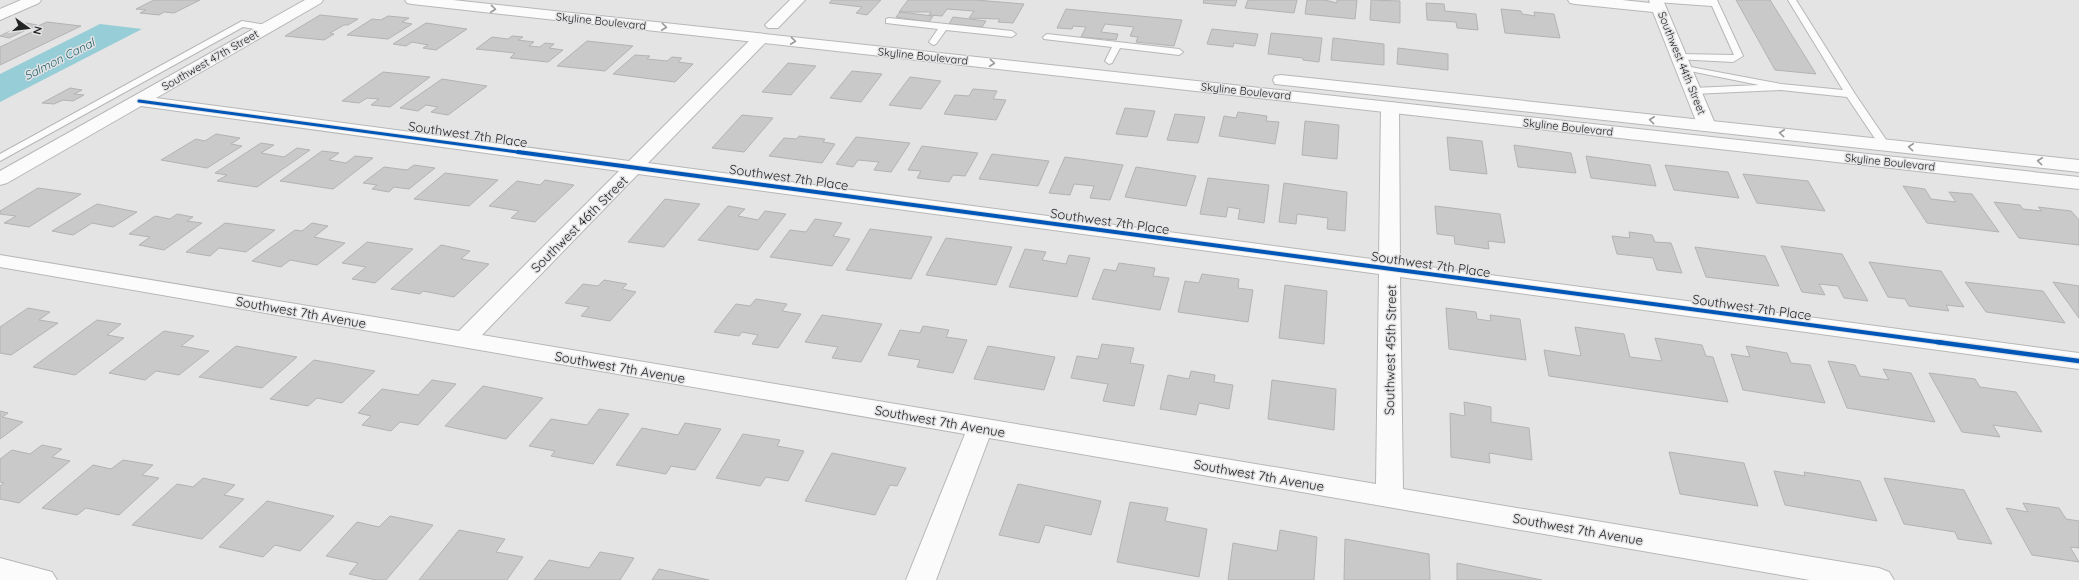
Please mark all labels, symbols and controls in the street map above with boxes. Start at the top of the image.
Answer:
one-way arrow [490,4,496,13]
north arrow [8,8,48,48]
street label: Skyline Boulevard [555,9,647,33]
street label: Southwest 44th Street [1655,9,1709,117]
one-way arrow [661,23,667,32]
text: N [30,25,45,36]
street label: Southwest 47th Street [159,26,261,93]
water label: Salmon Canal [21,34,98,83]
one-way arrow [790,37,796,46]
street label: Skyline Boulevard [877,44,969,68]
one-way arrow [989,59,995,68]
street label: Skyline Boulevard [1200,79,1292,103]
street label: Skyline Boulevard [1522,115,1614,139]
one-way arrow [1649,115,1656,124]
street label: Southwest 7th Place [407,118,529,150]
one-way arrow [1779,129,1785,138]
one-way arrow [1908,143,1914,152]
street label: Skyline Boulevard [1844,150,1936,174]
one-way arrow [2037,157,2043,166]
street label: Southwest 7th Place [728,161,850,193]
street label: Southwest 46th Street [527,172,631,276]
street label: Southwest 7th Place [1049,205,1171,237]
street label: Southwest 7th Place [1370,248,1492,280]
street label: Southwest 45th Street [1381,285,1399,415]
street label: Southwest 7th Place [1691,291,1813,323]
street label: Southwest 7th Avenue [235,293,367,331]
street label: Southwest 7th Avenue [554,348,686,386]
street label: Southwest 7th Avenue [874,402,1006,440]
street label: Southwest 7th Avenue [1193,456,1325,494]
street label: Southwest 7th Avenue [1512,510,1644,548]

